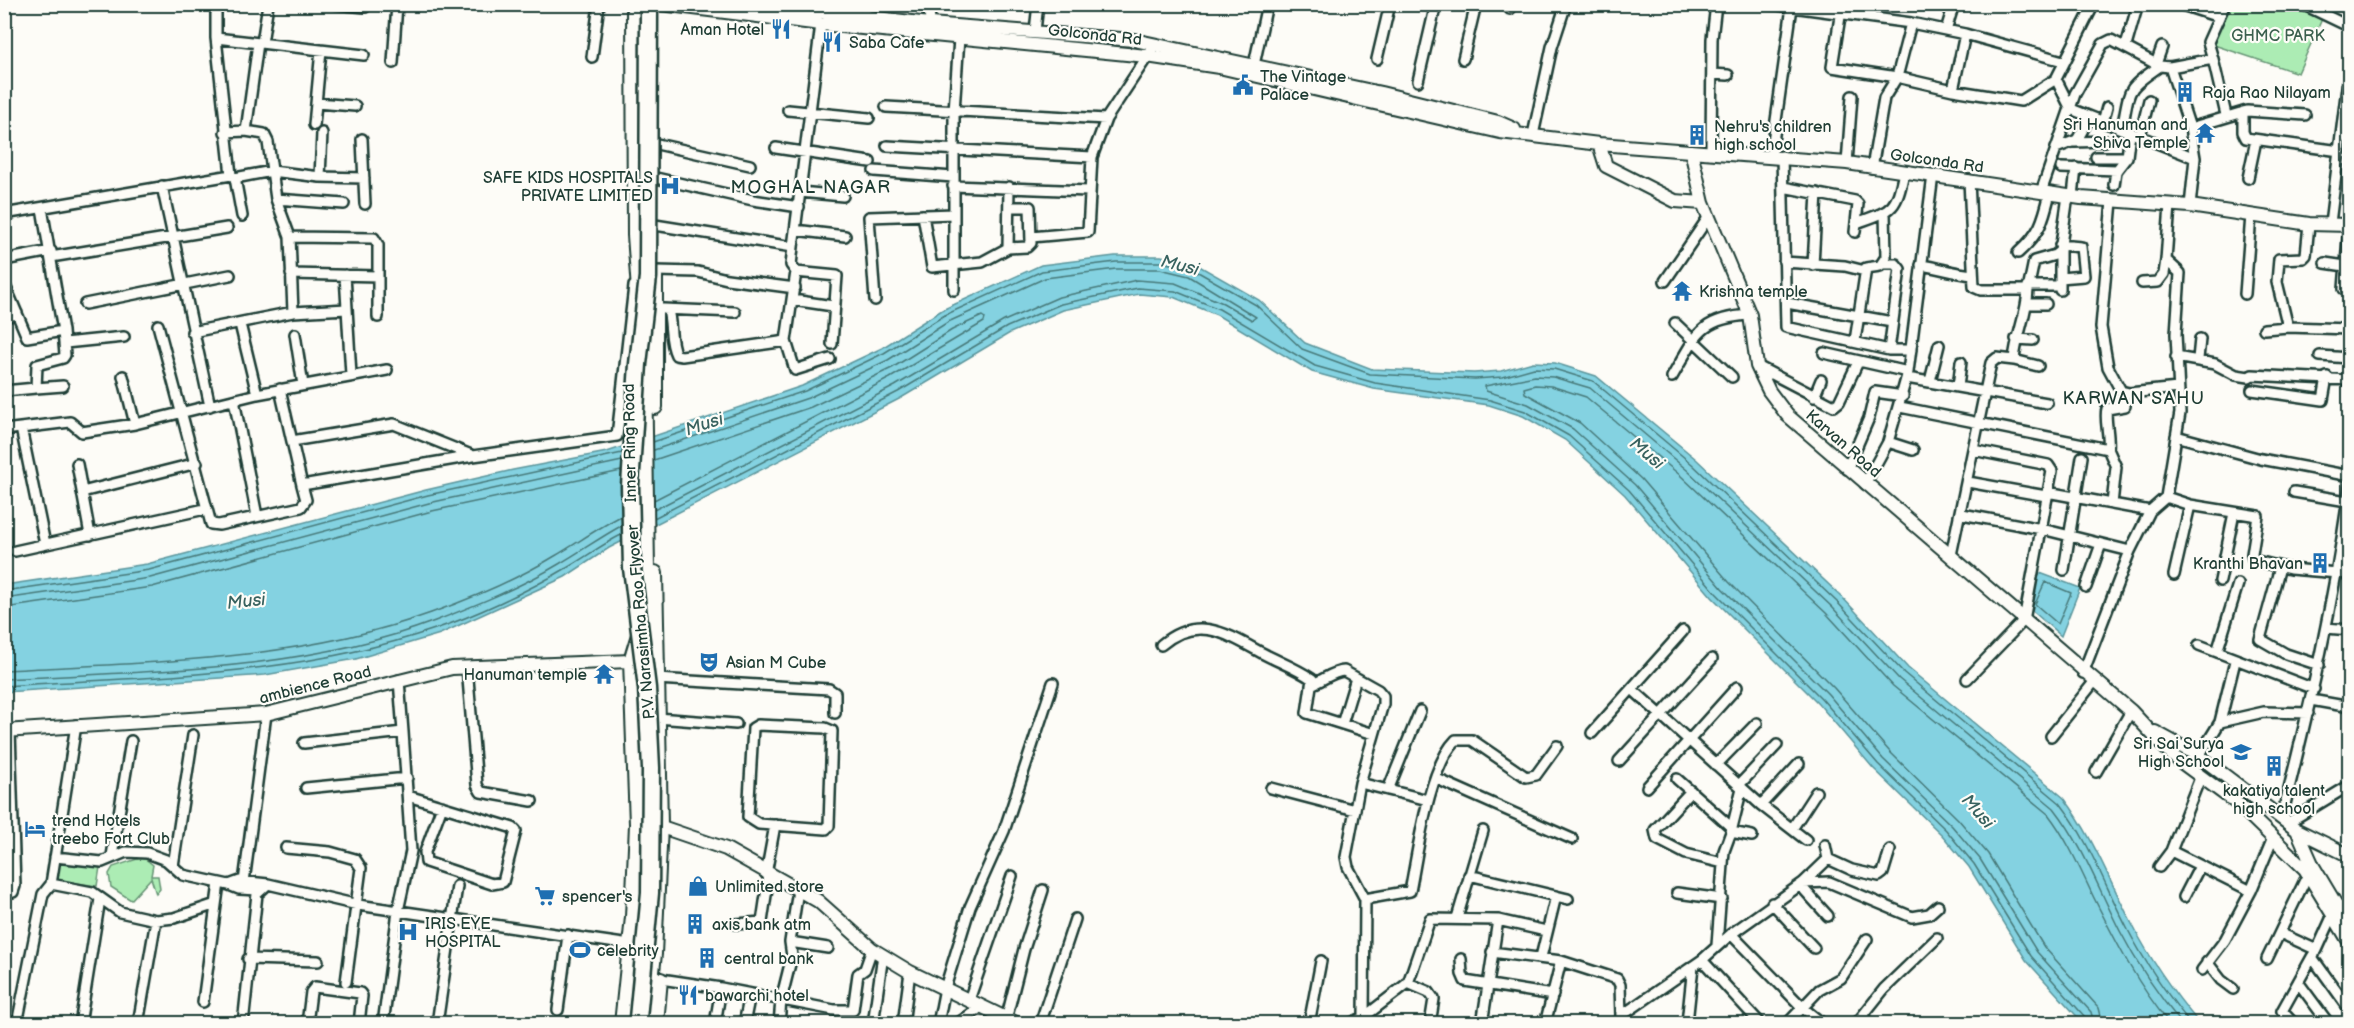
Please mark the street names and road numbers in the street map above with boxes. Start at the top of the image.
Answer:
street label: Golconda Rd [1047,21,1143,50]
street label: Golconda Rd [1889,146,1985,177]
street label: Inner Ring Road [620,383,641,503]
street label: Karvan Road [1801,406,1885,482]
street label: P.V. Narasimha Rao Flyover [624,524,659,720]
street label: ambience Road [257,662,373,709]

